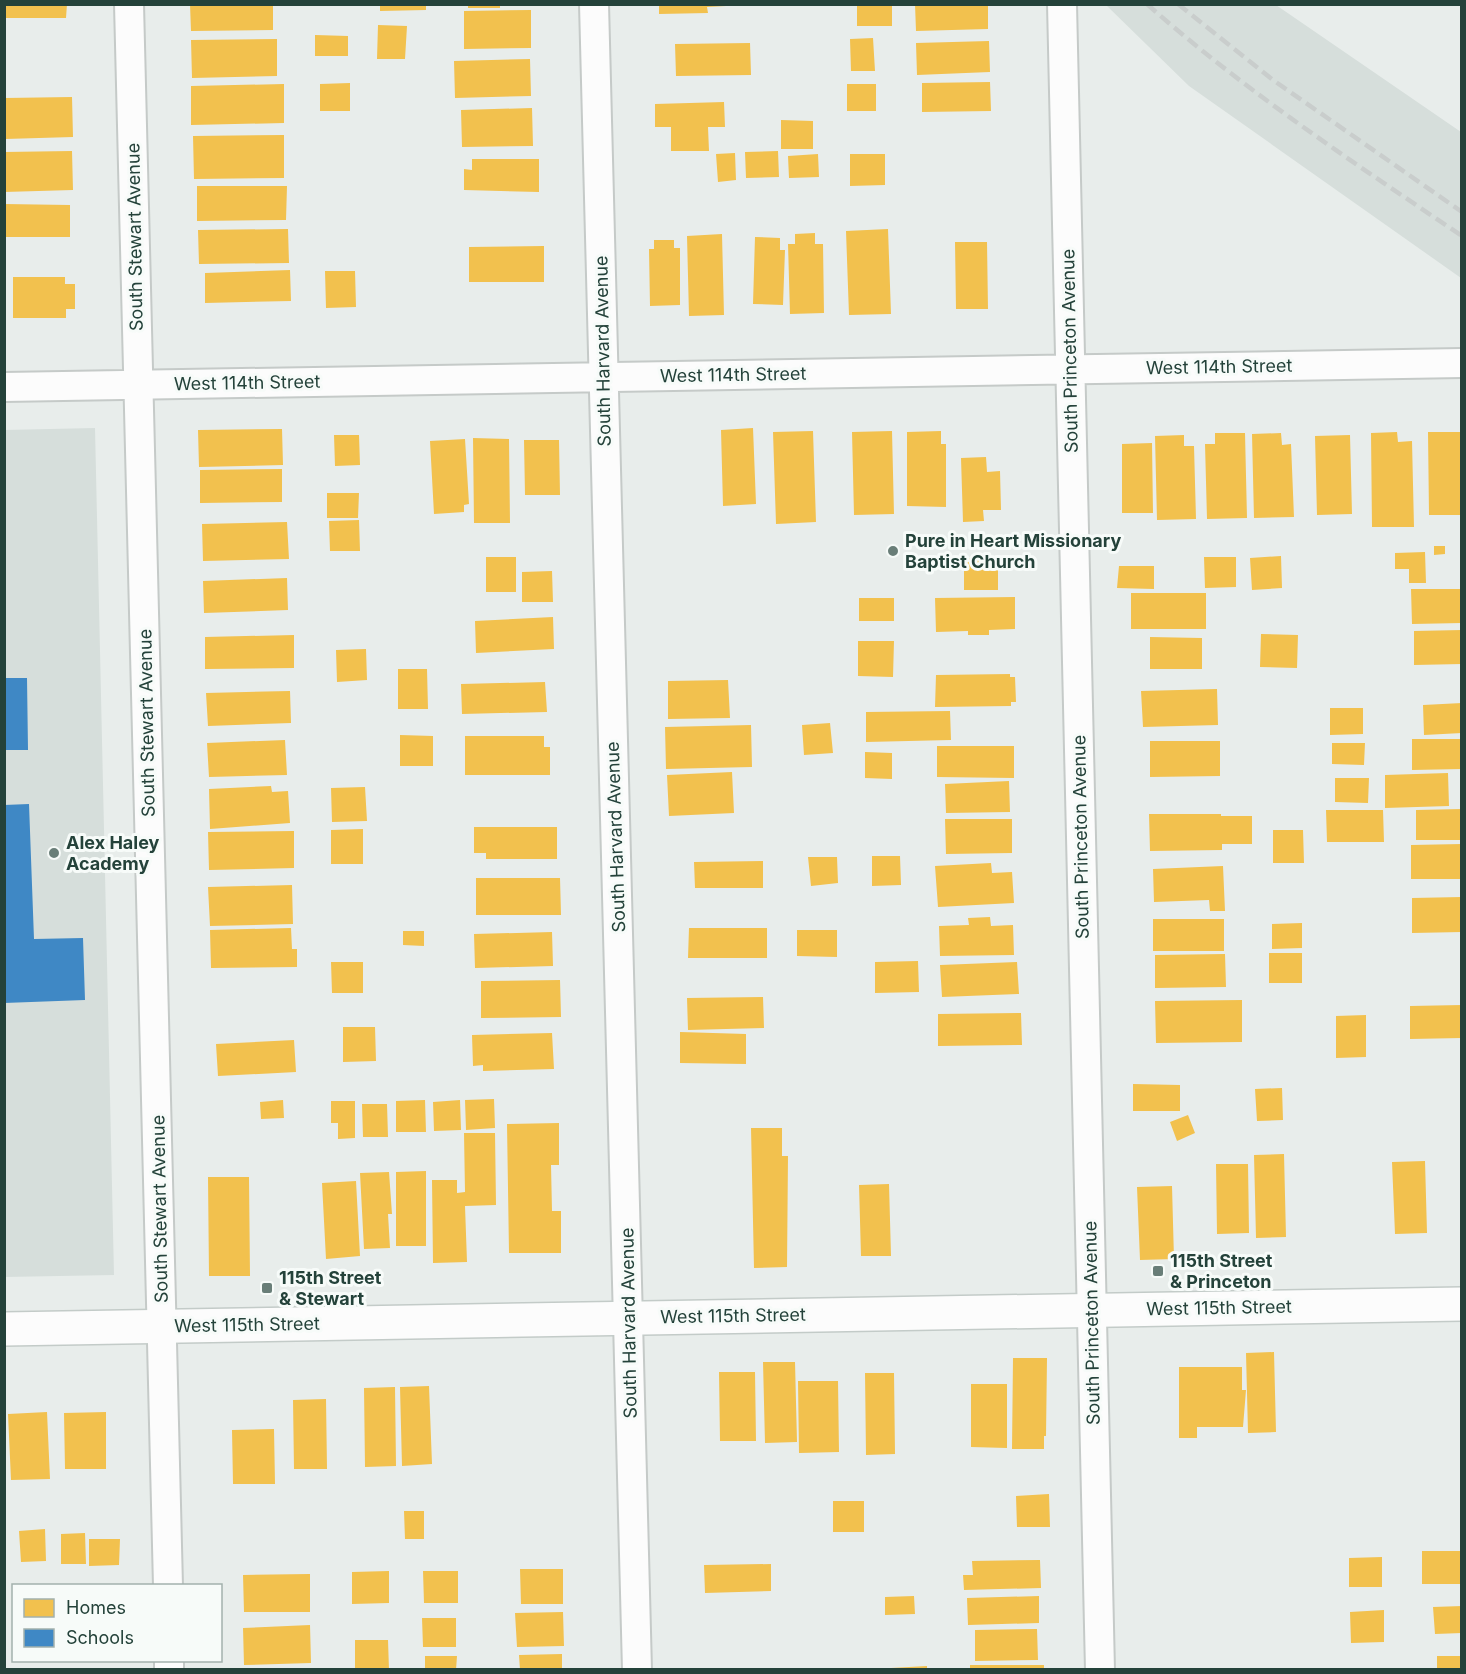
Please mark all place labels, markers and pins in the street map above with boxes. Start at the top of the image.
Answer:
place label: Pure in Heart Missionary Baptist Church [905,530,1121,572]
marker: Pure in Heart Missionary Baptist Church [886,544,900,558]
place label: Alex Haley Academy [66,832,160,874]
marker: Alex Haley Academy [47,846,61,860]
place label: 115th Street & Princeton [1170,1250,1273,1292]
marker: 115th Street & Princeton [1151,1264,1165,1278]
place label: 115th Street & Stewart [279,1267,382,1309]
marker: 115th Street & Stewart [260,1281,274,1295]

